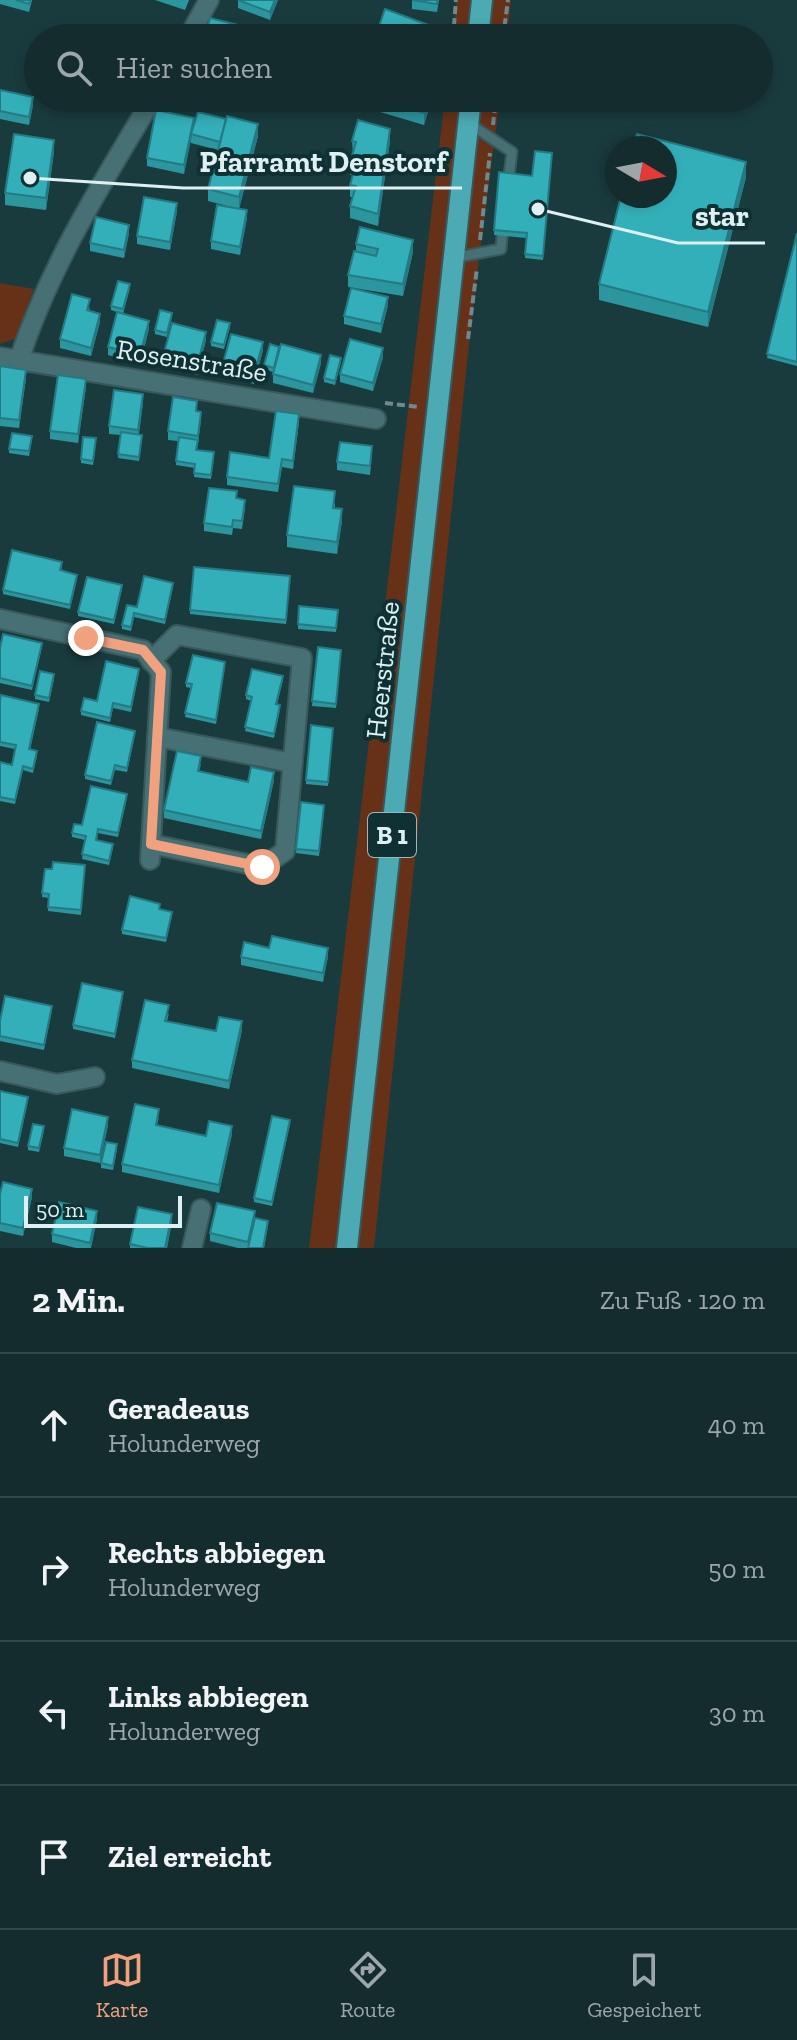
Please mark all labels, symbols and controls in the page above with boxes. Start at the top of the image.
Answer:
search box [24,24,773,112]
icon: search [52,46,96,90]
text: Hier suchen [116,50,272,86]
callout: Pfarramt Denstorf [183,134,462,188]
north arrow [605,136,677,208]
text: Pfarramt Denstorf [199,144,449,180]
callout: star [678,189,765,243]
text: star [695,198,749,234]
street label: Rosenstraße [114,332,270,389]
street label: Heerstraße [359,600,406,740]
route end [68,620,104,656]
road number: B 1 [368,813,416,857]
route start [244,849,280,885]
scale bar [24,1192,182,1228]
text: 50 m [36,1196,84,1223]
text: 2 Min. [32,1280,125,1321]
text: Zu Fuß · 120 m [600,1284,765,1316]
text: Geradeaus [108,1391,249,1427]
icon: ahead [32,1403,76,1447]
text: 40 m [708,1409,765,1441]
text: Holunderweg [108,1427,260,1459]
text: Rechts abbiegen [108,1535,325,1571]
icon: right [32,1547,76,1591]
text: 50 m [708,1553,765,1585]
text: Holunderweg [108,1571,260,1603]
text: Links abbiegen [108,1679,309,1715]
icon: left [32,1691,76,1735]
text: 30 m [709,1697,765,1729]
text: Holunderweg [108,1715,260,1747]
icon: arrive [32,1835,76,1879]
text: Ziel erreicht [108,1839,271,1875]
tab: Karte [96,1948,148,2023]
tab: Route [340,1948,395,2023]
tab: Gespeichert [587,1948,701,2023]

